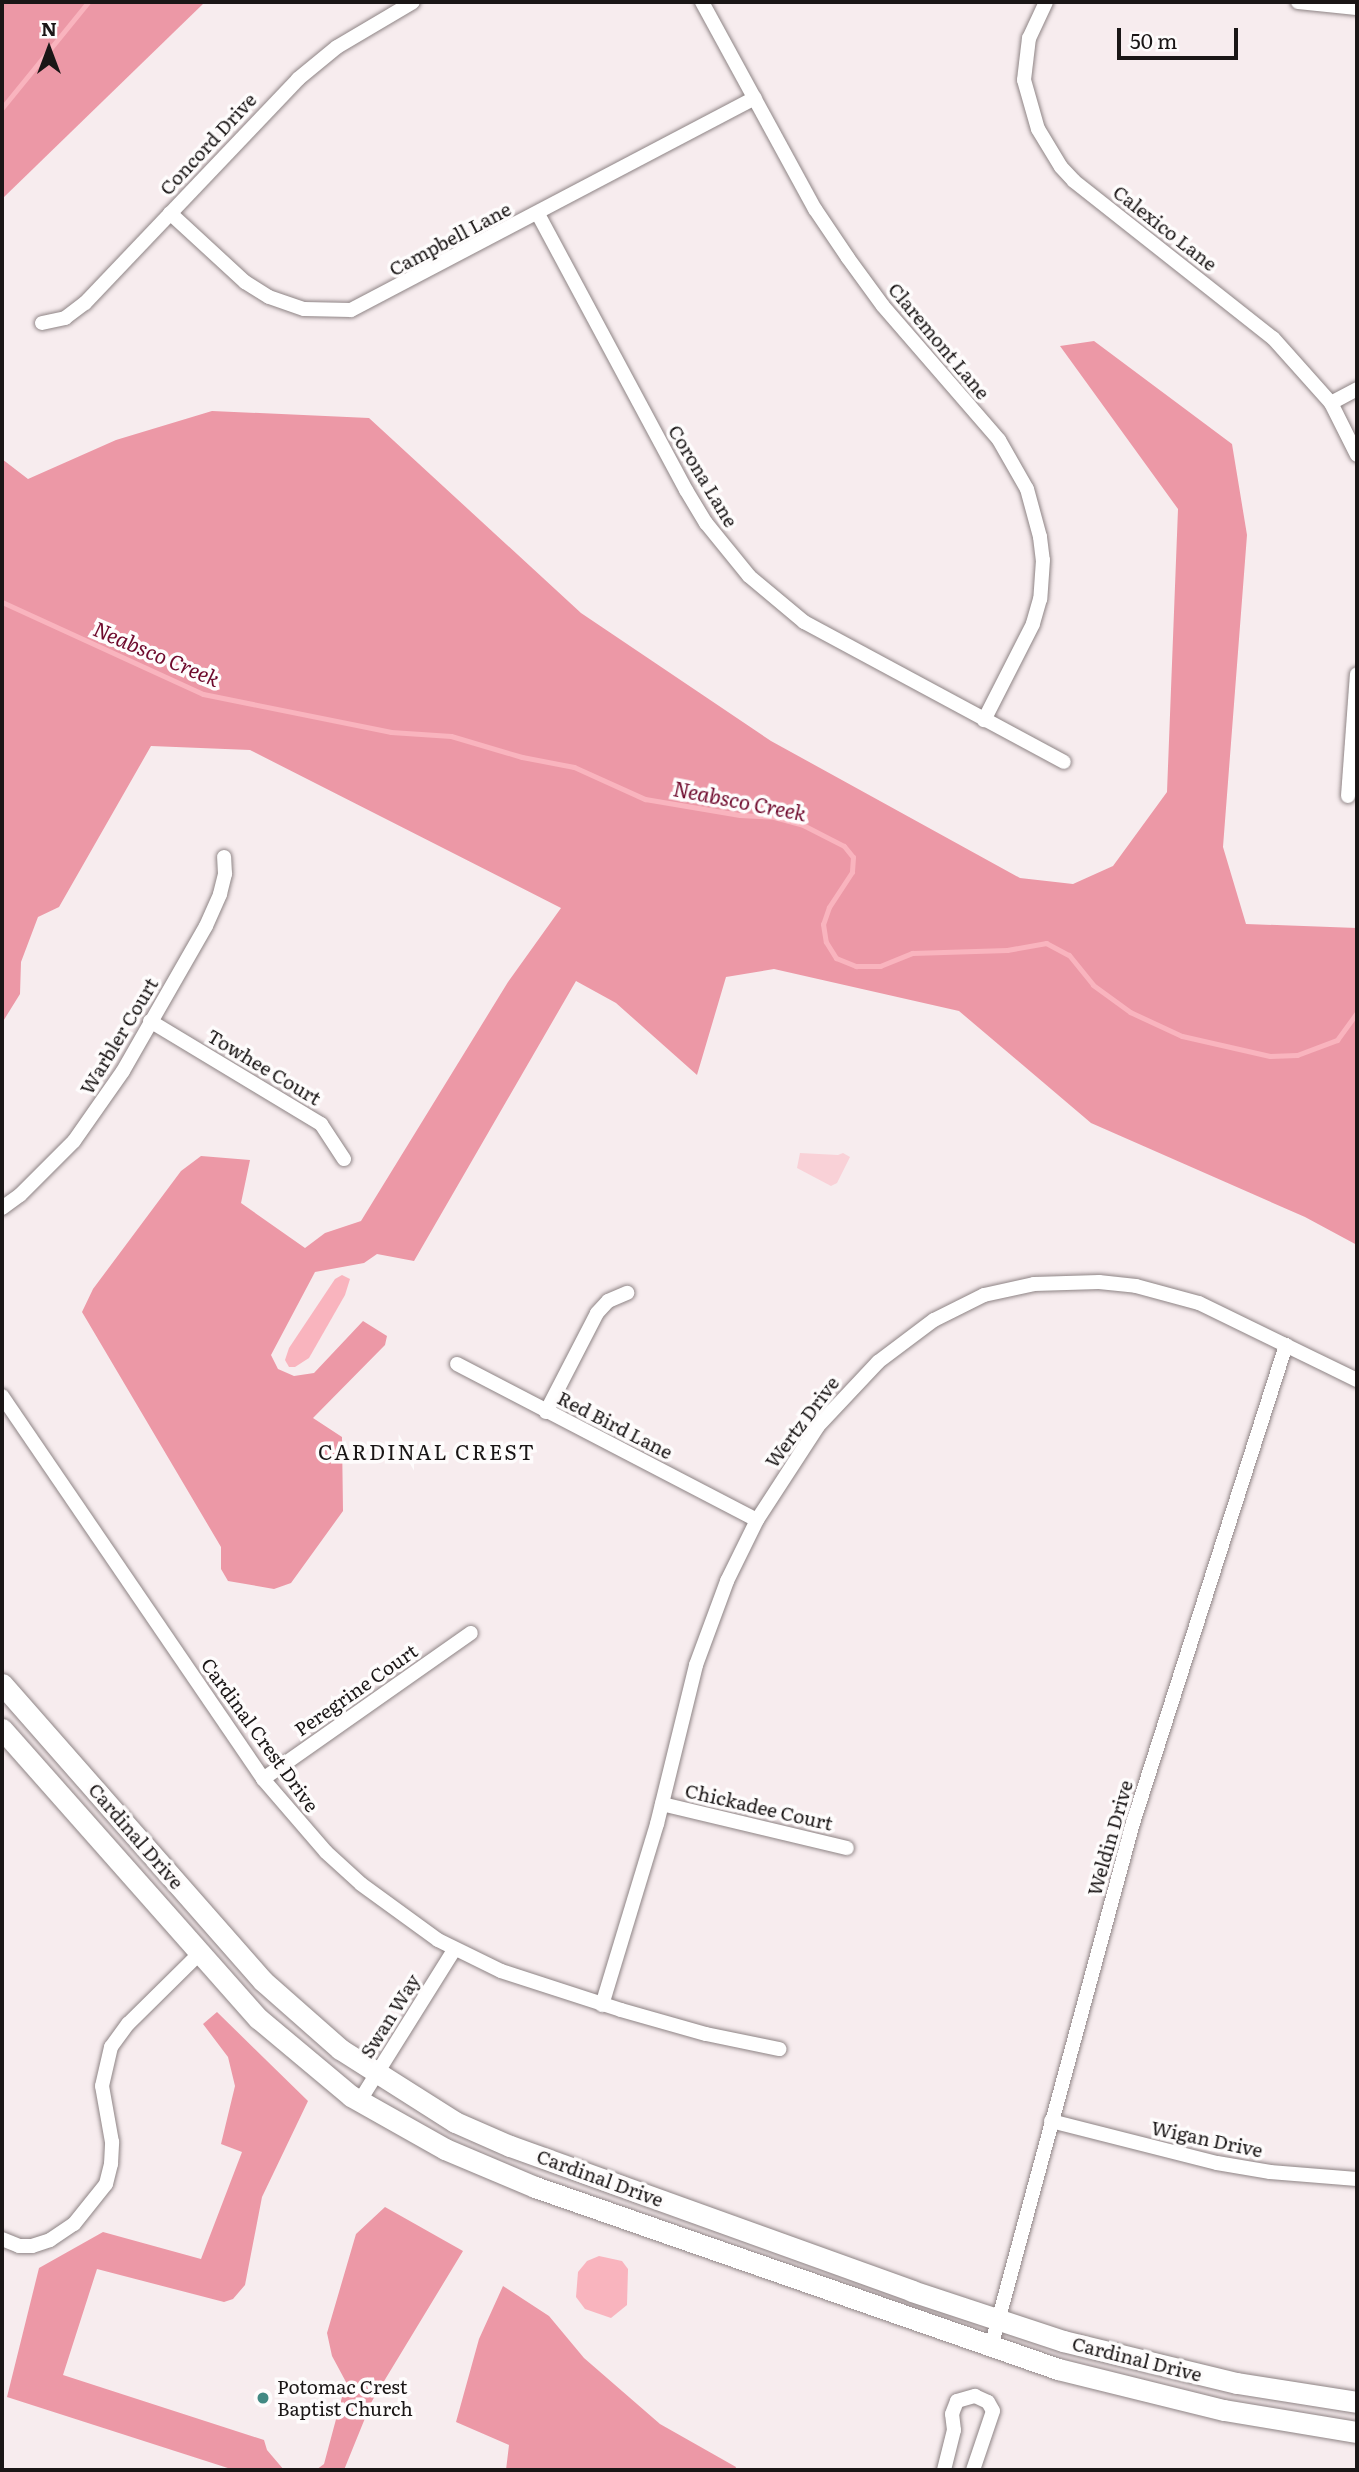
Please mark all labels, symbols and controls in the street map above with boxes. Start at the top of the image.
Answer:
north arrow [14,14,84,84]
text: N [41,14,57,42]
scale bar [1121,14,1242,58]
text: 50 m [1130,24,1177,55]
street label: Concord Drive [155,88,261,200]
street label: Calexico Lane [1109,180,1221,276]
street label: Campbell Lane [385,197,515,281]
street label: Claremont Lane [884,278,994,404]
street label: Corona Lane [664,421,742,531]
water label: Neabsco Creek [90,615,224,691]
water label: Neabsco Creek [671,775,809,825]
street label: Warbler Court [75,974,163,1098]
street label: Towhee Court [203,1024,325,1110]
street label: Wertz Drive [760,1372,844,1472]
street label: Red Bird Lane [554,1386,676,1464]
district label: CARDINAL CREST [320,1438,534,1464]
street label: Peregrine Court [290,1639,422,1741]
street label: Cardinal Crest Drive [197,1654,323,1816]
street label: Cardinal Drive [84,1778,188,1894]
street label: Weldin Drive [1083,1778,1137,1898]
street label: Chickadee Court [683,1779,835,1835]
street label: Swan Way [355,1970,425,2062]
street label: Wigan Drive [1149,2116,1265,2162]
street label: Cardinal Drive [534,2145,666,2211]
street label: Cardinal Drive [1070,2332,1204,2386]
place label: Potomac Crest Baptist Church [277,2376,413,2420]
marker: Potomac Crest Baptist Church [255,2390,271,2406]

